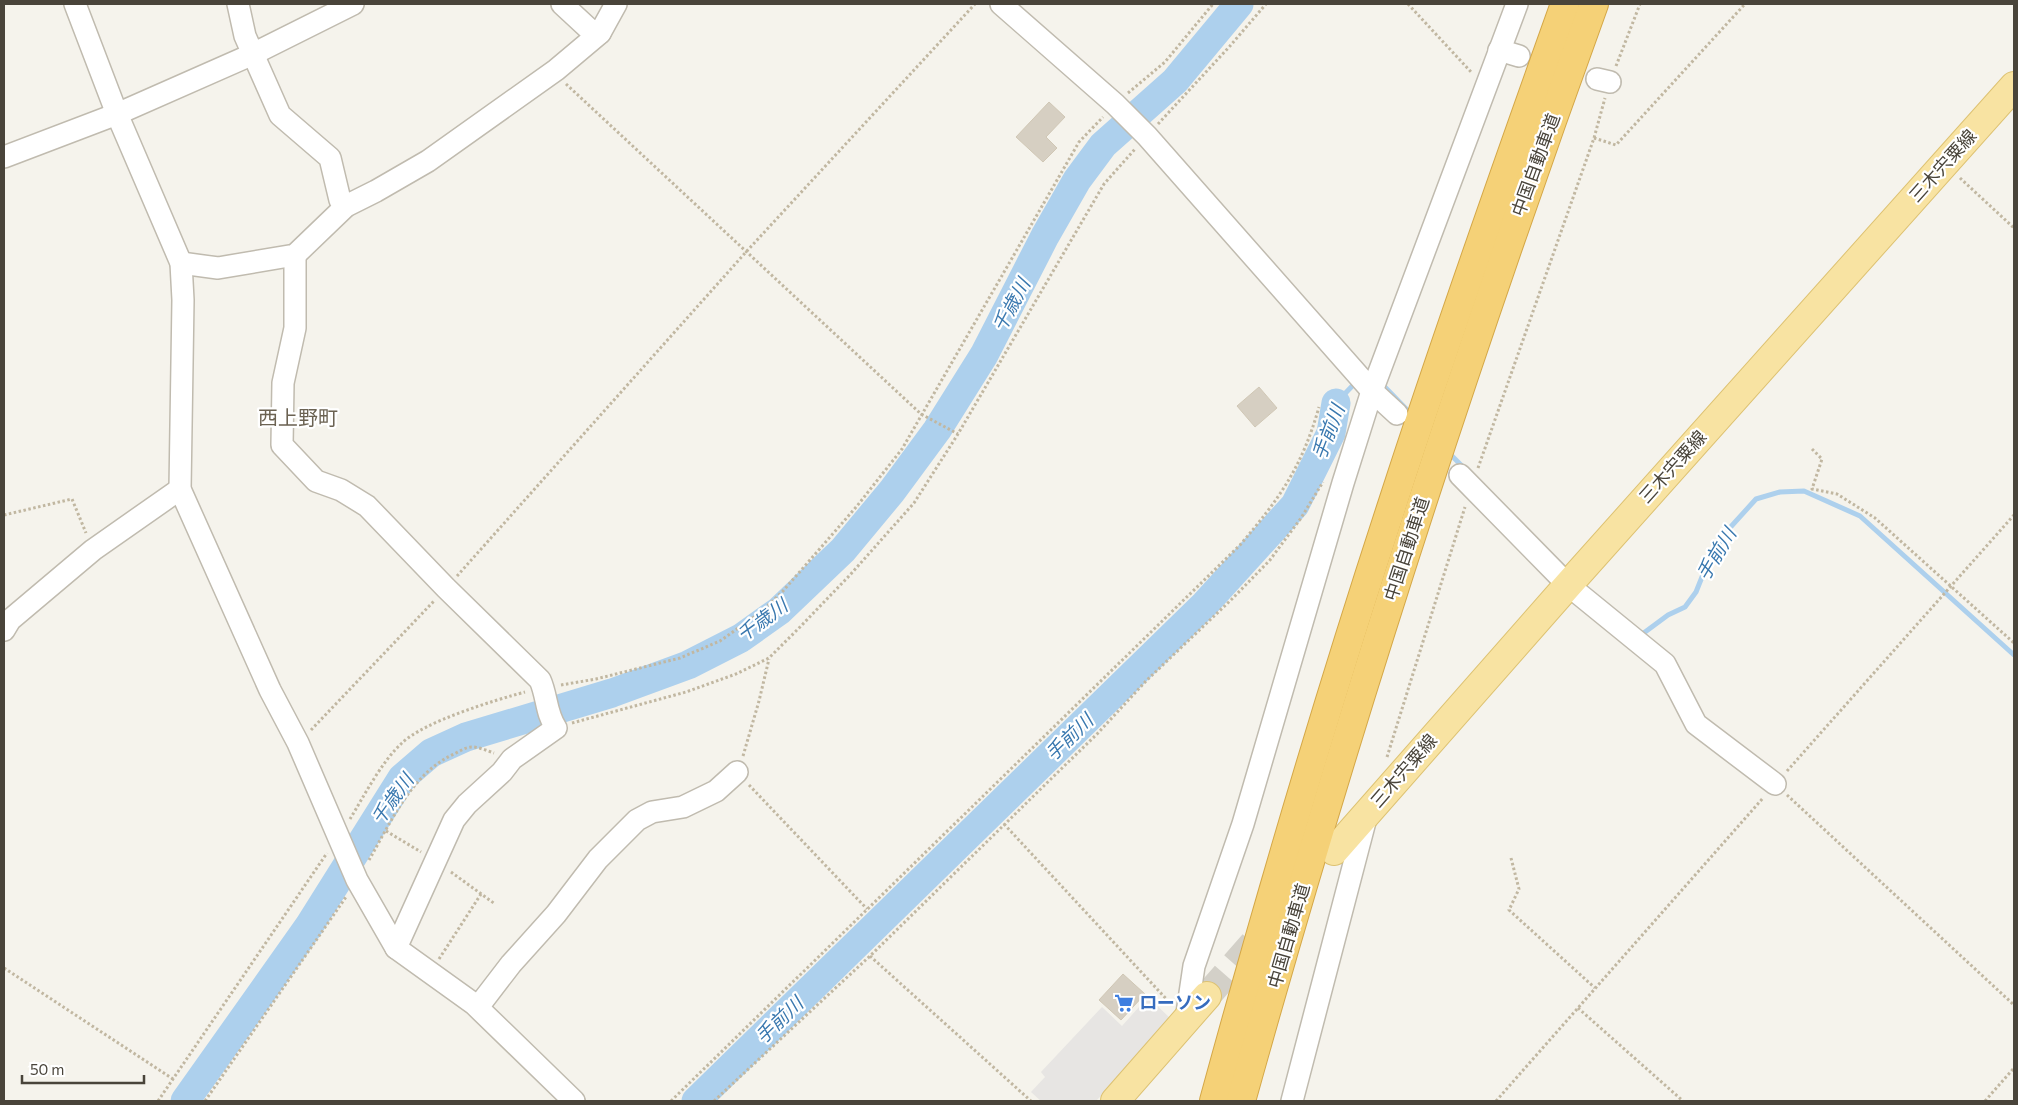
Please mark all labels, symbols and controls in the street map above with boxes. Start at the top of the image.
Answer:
street label: 中国自動車道 [1506,110,1564,219]
street label: 三木宍粟線 [1904,125,1981,206]
water label: 千歳川 [987,272,1035,335]
water label: 手前川 [1307,399,1349,463]
district label: 西上野町 [258,405,338,429]
street label: 三木宍粟線 [1634,426,1711,507]
street label: 中国自動車道 [1379,494,1433,603]
water label: 手前川 [1691,522,1741,584]
water label: 千歳川 [732,592,793,646]
water label: 手前川 [1040,707,1099,765]
street label: 三木宍粟線 [1365,729,1441,812]
water label: 千歳川 [366,767,419,829]
street label: 中国自動車道 [1263,881,1313,991]
water label: 手前川 [750,990,809,1048]
place label: ローソン [1139,991,1211,1013]
supermarket icon: ローソン [1113,992,1135,1014]
scale bar [22,1052,145,1084]
text: 50 m [30,1060,64,1078]

